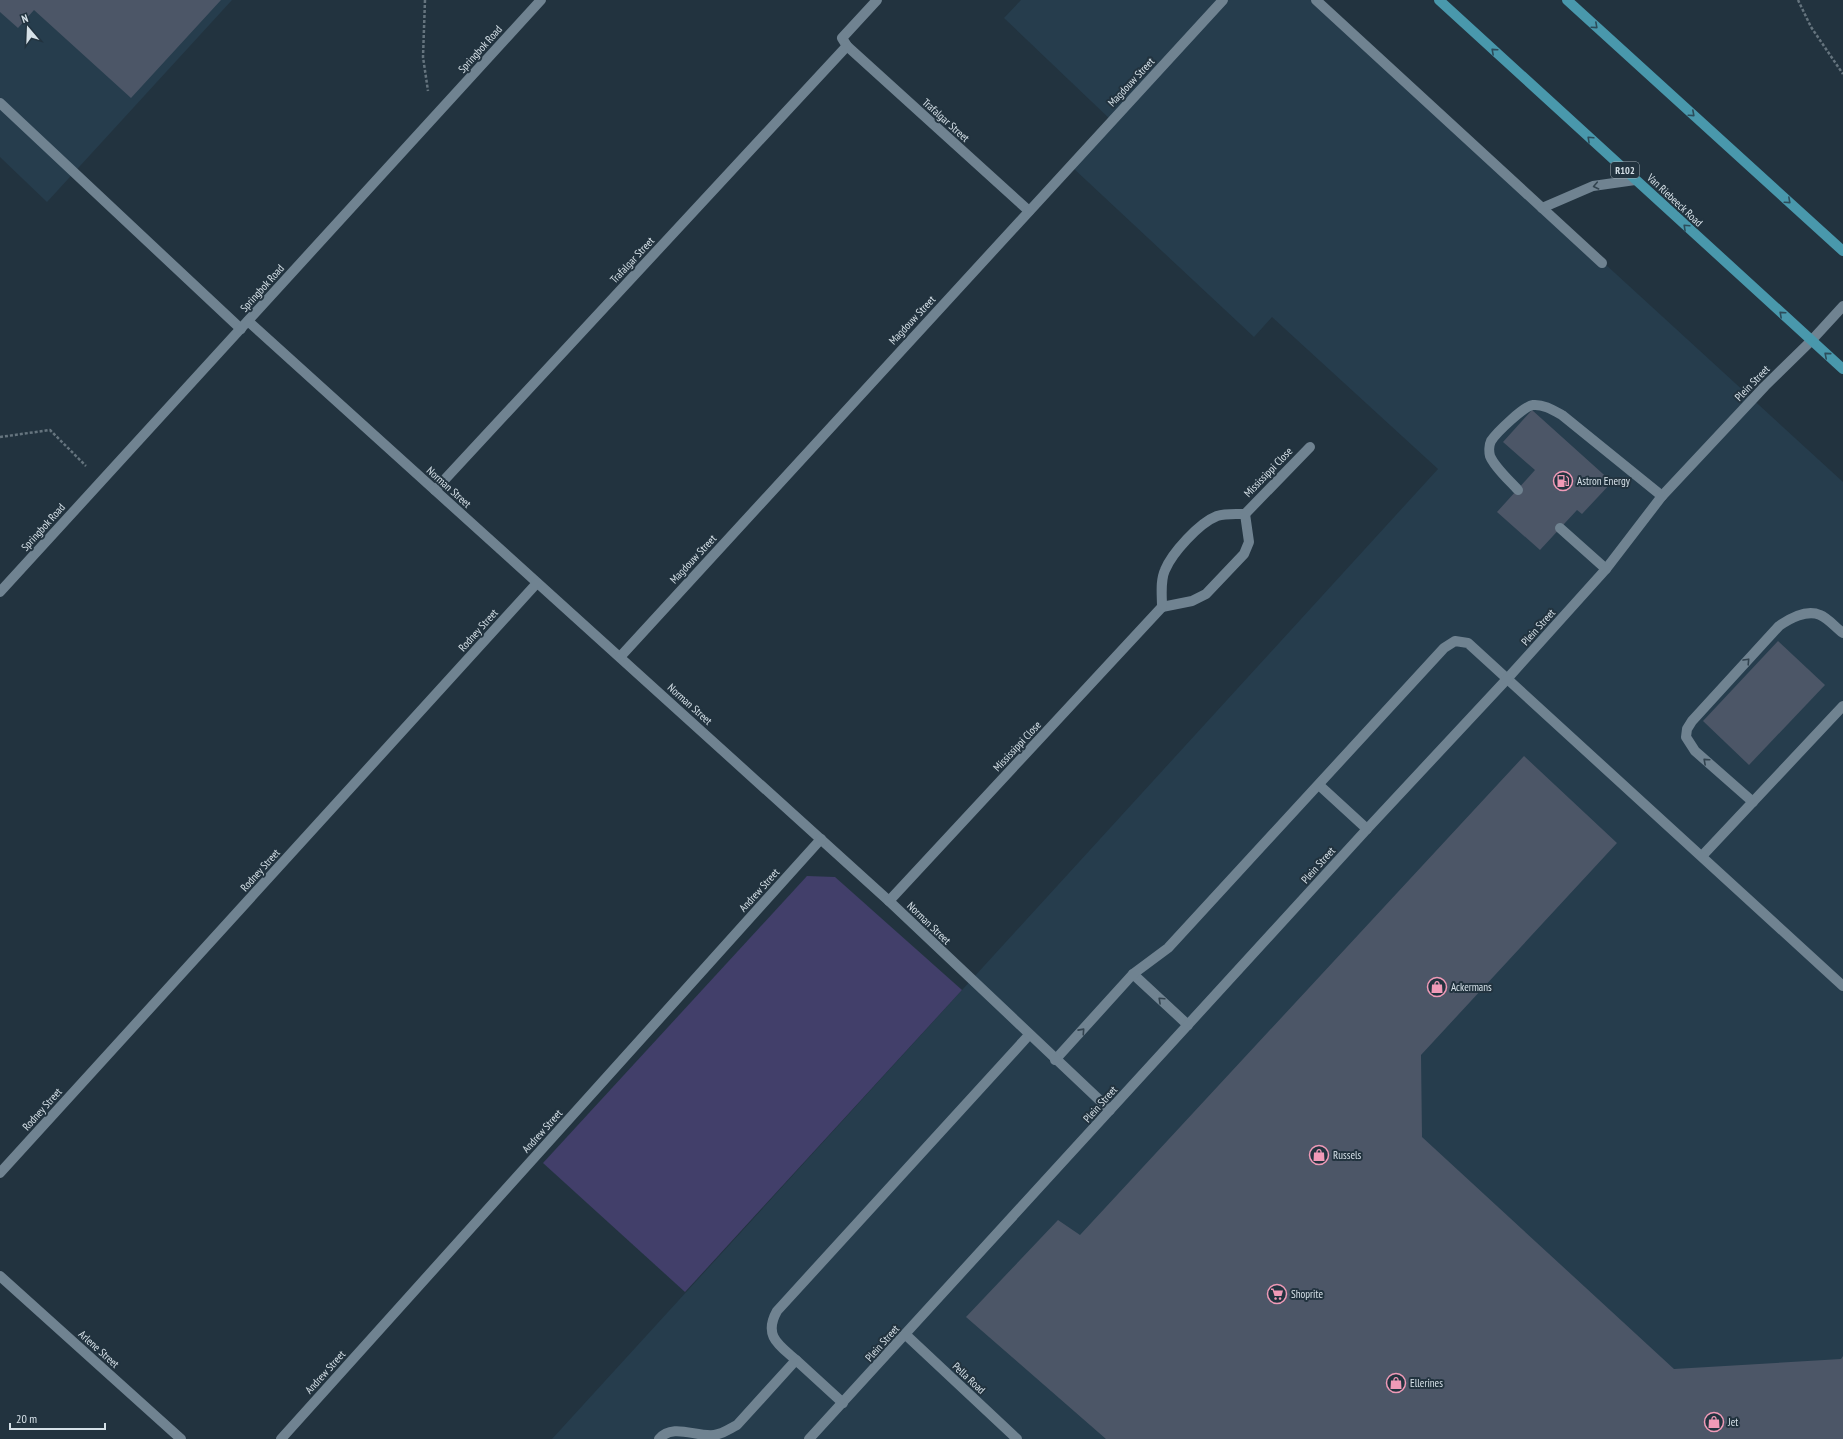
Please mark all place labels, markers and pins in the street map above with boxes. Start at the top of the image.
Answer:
fuel station icon: Astron Energy [1552,470,1574,492]
place label: Astron Energy [1577,474,1631,488]
shop icon: Ackermans [1426,976,1448,998]
place label: Ackermans [1451,980,1492,994]
shop icon: Russels [1308,1144,1330,1166]
place label: Russels [1333,1148,1362,1162]
supermarket icon: Shoprite [1266,1283,1288,1305]
place label: Shoprite [1291,1287,1323,1301]
shop icon: Ellerines [1385,1372,1407,1394]
place label: Ellerines [1410,1376,1443,1390]
shop icon: Jet [1703,1411,1725,1433]
place label: Jet [1727,1415,1738,1429]

